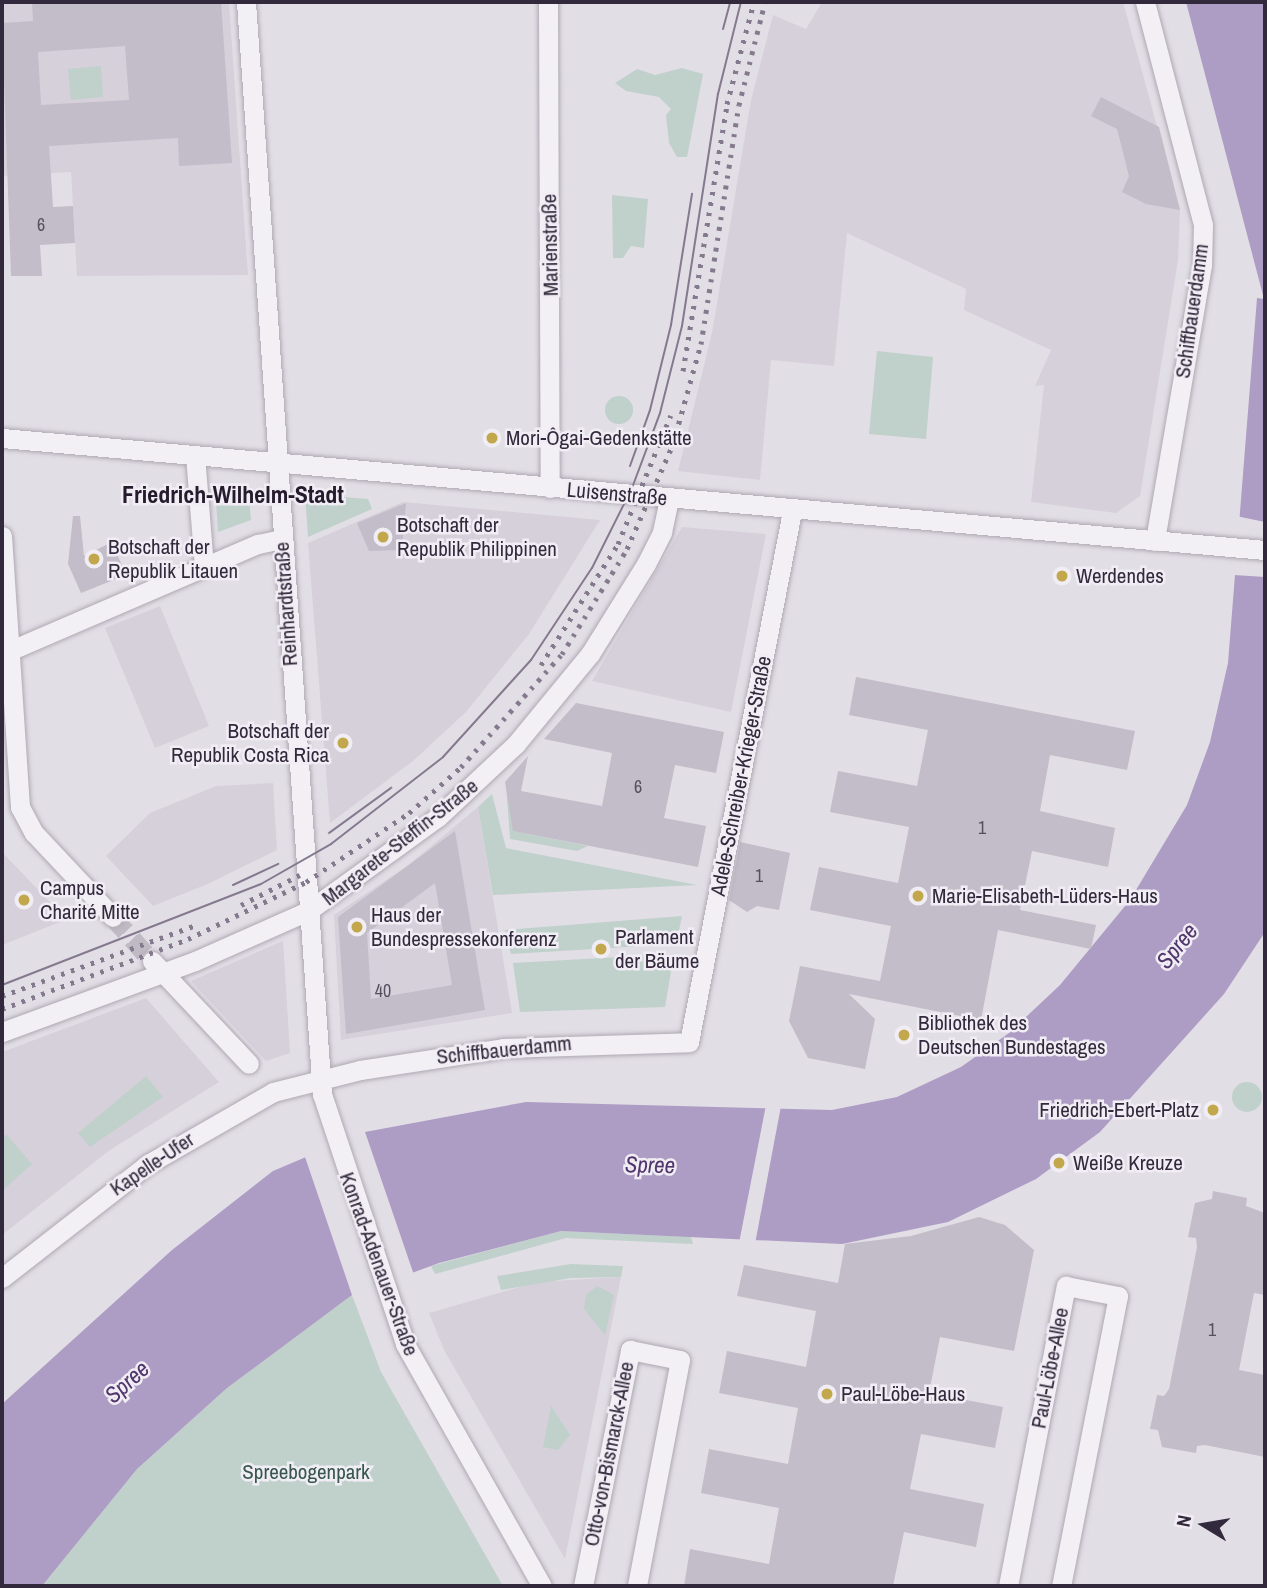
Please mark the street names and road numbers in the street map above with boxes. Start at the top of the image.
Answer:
street label: Marienstraße [537,194,563,296]
street label: Schiffbauerdamm [1170,242,1214,380]
street label: Luisenstraße [566,477,668,511]
street label: Reinhardtstraße [269,541,303,667]
street label: Adele-Schreiber-Krieger-Straße [705,654,777,898]
street label: Margarete-Steffin-Straße [317,773,483,911]
street label: Schiffbauerdamm [435,1030,573,1070]
street label: Kapelle-Ufer [105,1127,199,1201]
street label: Konrad-Adenauer-Straße [334,1169,424,1359]
street label: Paul-Löbe-Allee [1026,1305,1074,1431]
street label: Otto-von-Bismarck-Allee [579,1360,639,1548]

